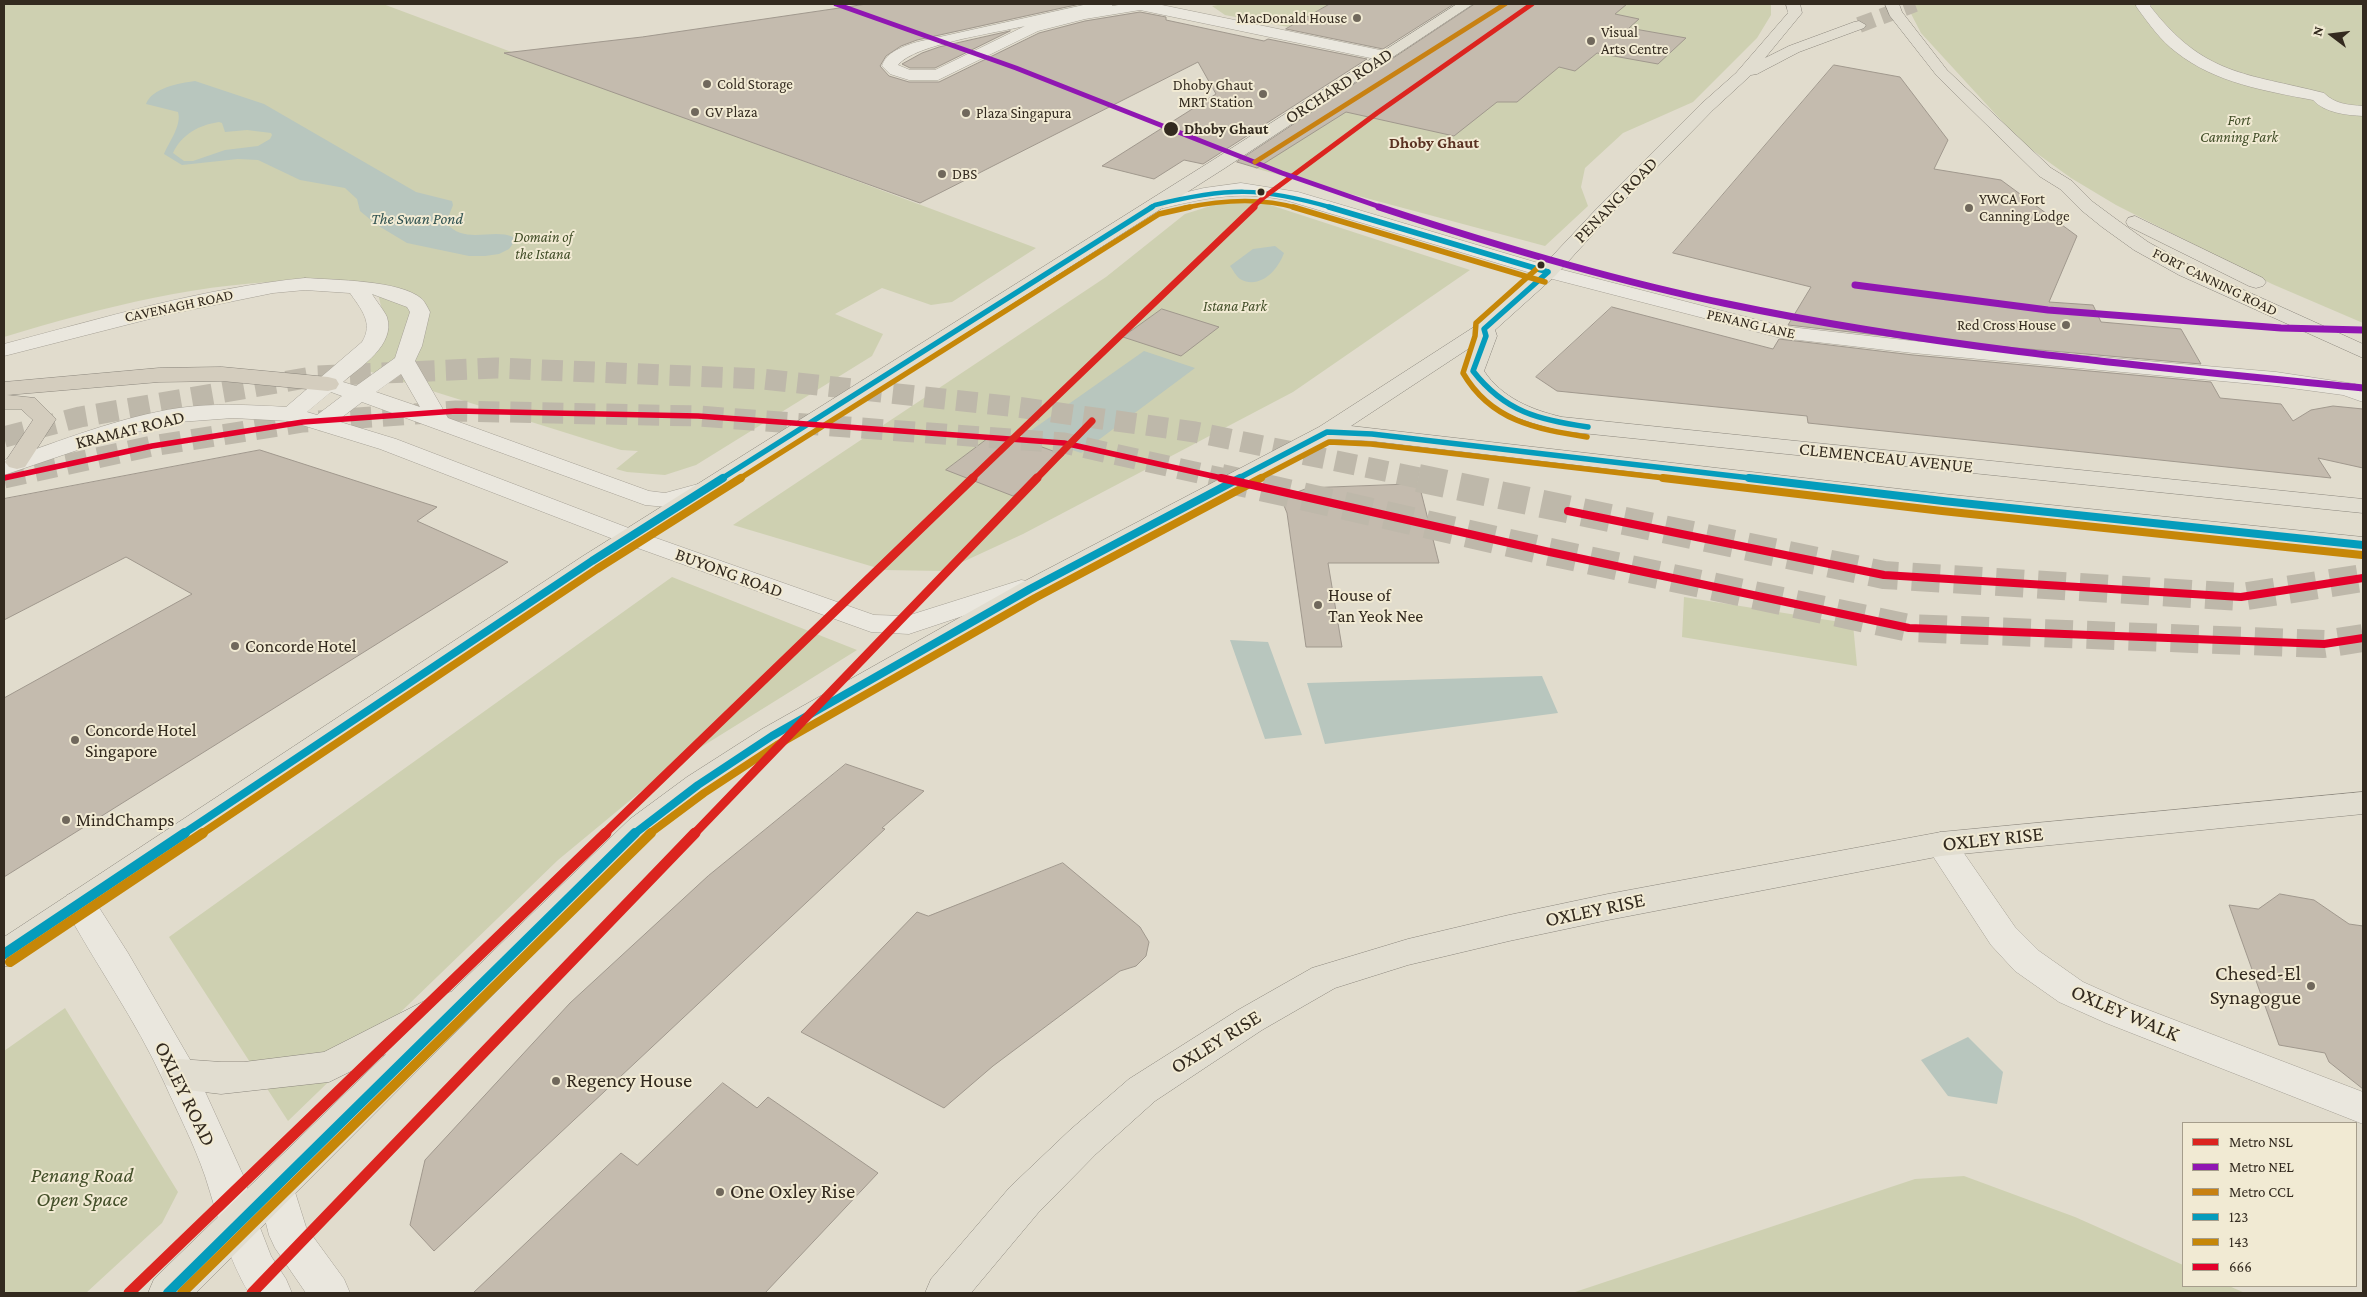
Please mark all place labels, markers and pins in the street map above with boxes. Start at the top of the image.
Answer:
place label: MacDonald House [1237,9,1347,27]
marker: MacDonald House [1351,12,1363,24]
place label: Visual Arts Centre [1601,23,1668,58]
marker: Visual Arts Centre [1585,35,1597,47]
place label: Cold Storage [717,75,793,93]
place label: Dhoby Ghaut MRT Station [1173,76,1253,111]
marker: Cold Storage [701,78,713,90]
marker: Dhoby Ghaut MRT Station [1257,88,1269,100]
place label: GV Plaza [705,103,758,121]
place label: Plaza Singapura [976,104,1071,122]
marker: GV Plaza [689,106,701,118]
marker: Plaza Singapura [960,107,972,119]
marker: Dhoby Ghaut [1162,120,1180,138]
place label: Dhoby Ghaut [1184,120,1269,138]
place label: DBS [952,165,977,183]
marker: DBS [936,168,948,180]
unlabelled marker [1256,187,1266,197]
place label: YWCA Fort Canning Lodge [1979,190,2069,225]
marker: YWCA Fort Canning Lodge [1963,202,1975,214]
unlabelled marker [1536,260,1546,270]
place label: Red Cross House [1957,316,2056,334]
marker: Red Cross House [2060,319,2072,331]
place label: House of Tan Yeok Nee [1328,584,1423,626]
marker: House of Tan Yeok Nee [1312,599,1324,611]
place label: Concorde Hotel [245,635,356,657]
marker: Concorde Hotel [229,640,241,652]
place label: Concorde Hotel Singapore [85,719,196,762]
marker: Concorde Hotel Singapore [69,734,81,746]
place label: MindChamps [76,809,174,831]
marker: MindChamps [60,814,72,826]
place label: Chesed-El Synagogue [2210,961,2301,1011]
marker: Chesed-El Synagogue [2305,980,2317,992]
place label: Regency House [566,1068,692,1094]
marker: Regency House [550,1075,562,1087]
place label: One Oxley Rise [730,1179,855,1205]
marker: One Oxley Rise [714,1186,726,1198]

